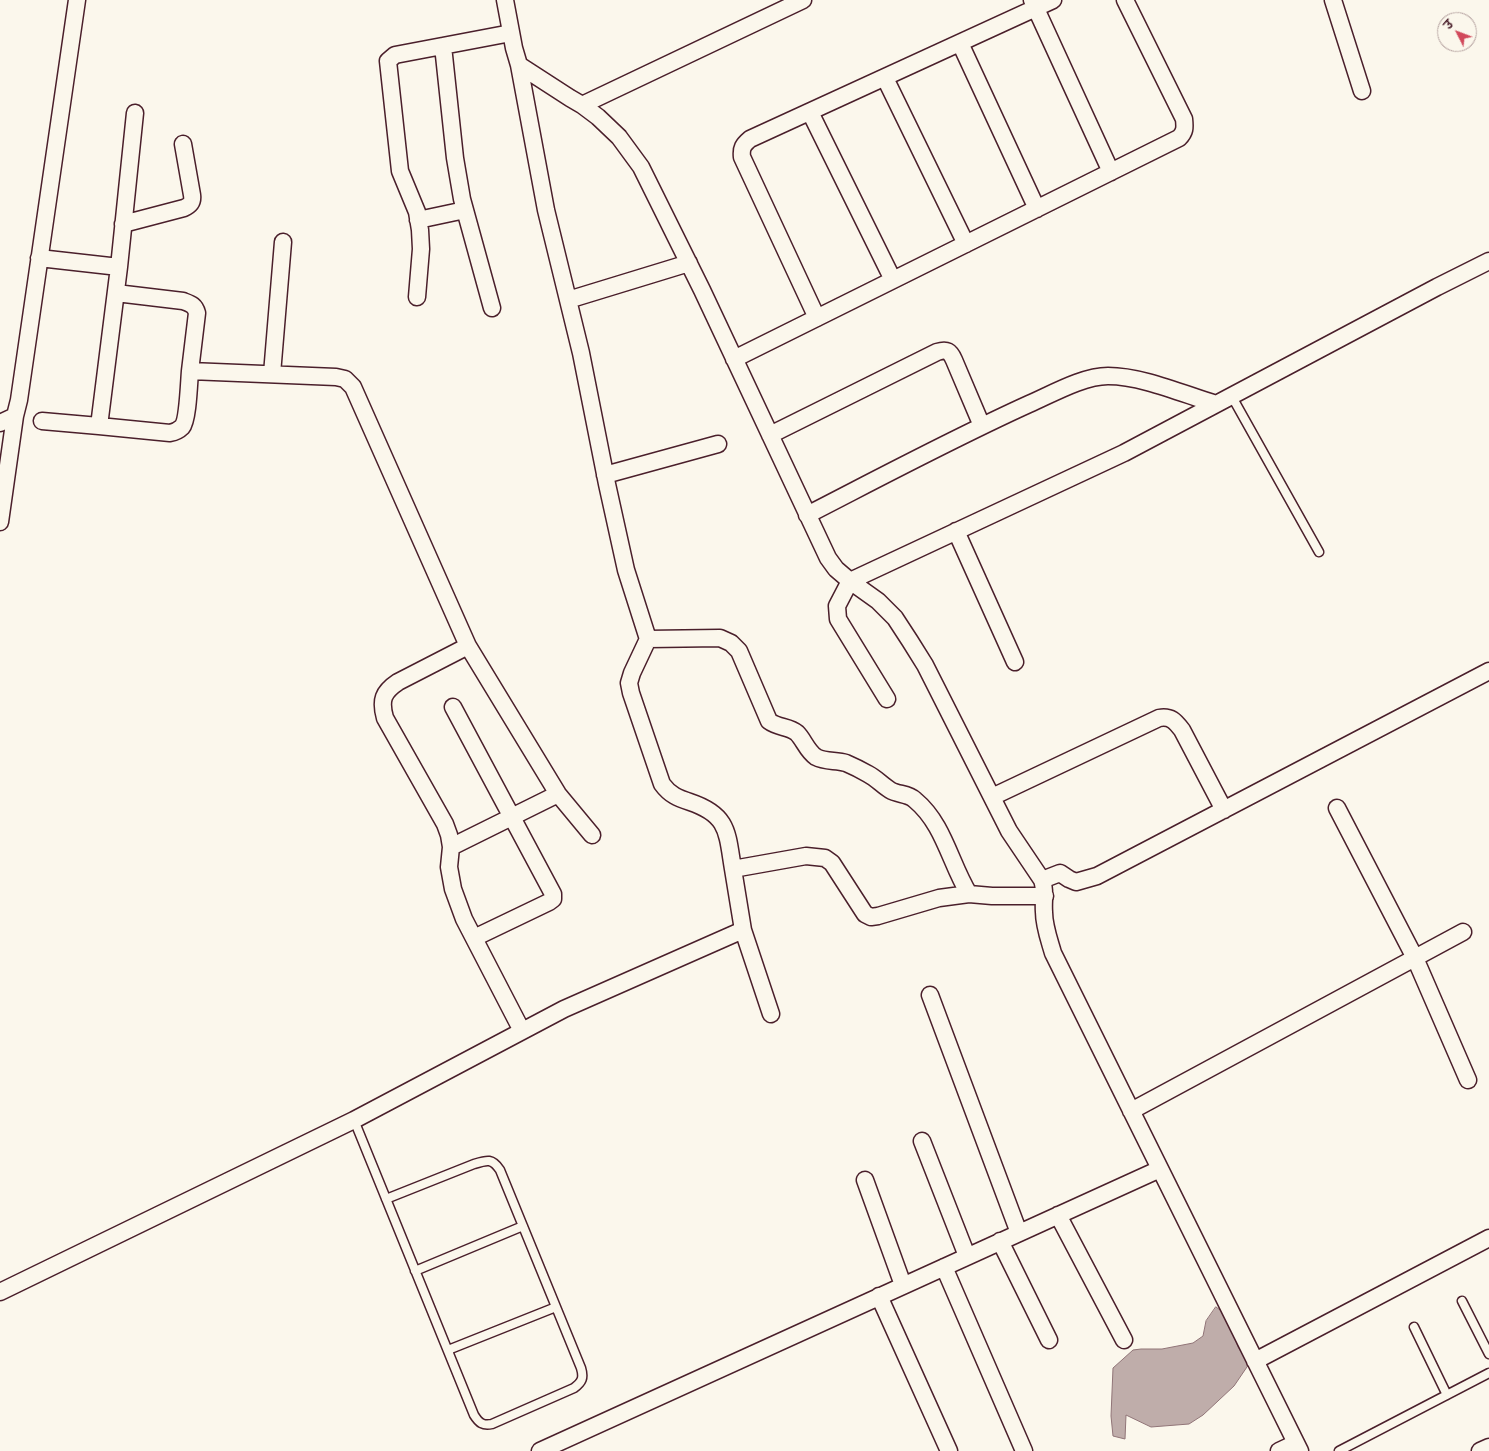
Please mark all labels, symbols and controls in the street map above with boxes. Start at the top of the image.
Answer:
north arrow [1437,12,1477,52]
text: उ [1440,16,1457,33]

